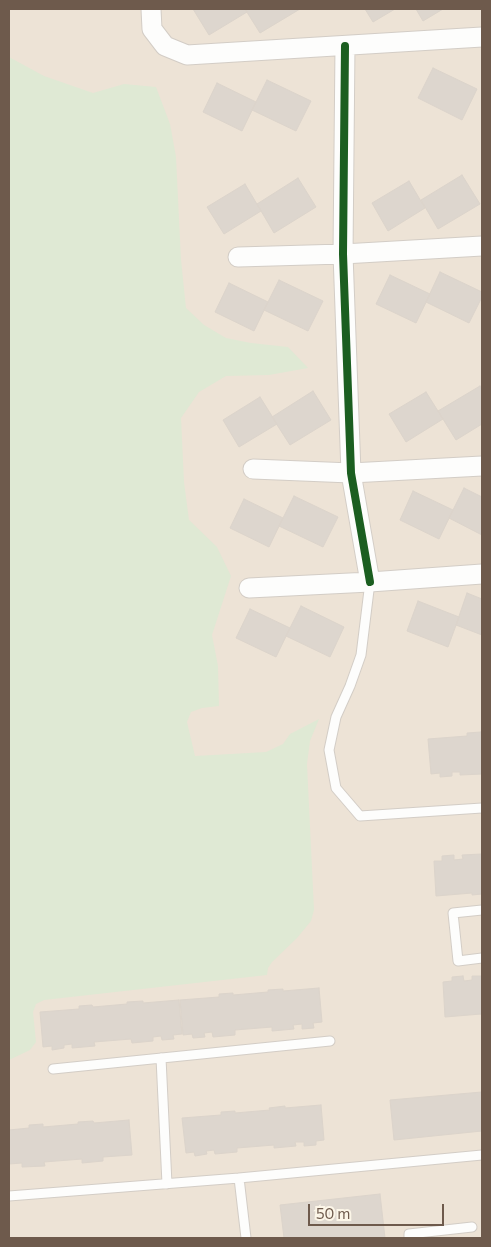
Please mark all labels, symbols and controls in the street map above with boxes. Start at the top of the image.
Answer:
scale bar [311,1194,447,1226]
text: 50 m [316,1204,350,1222]

